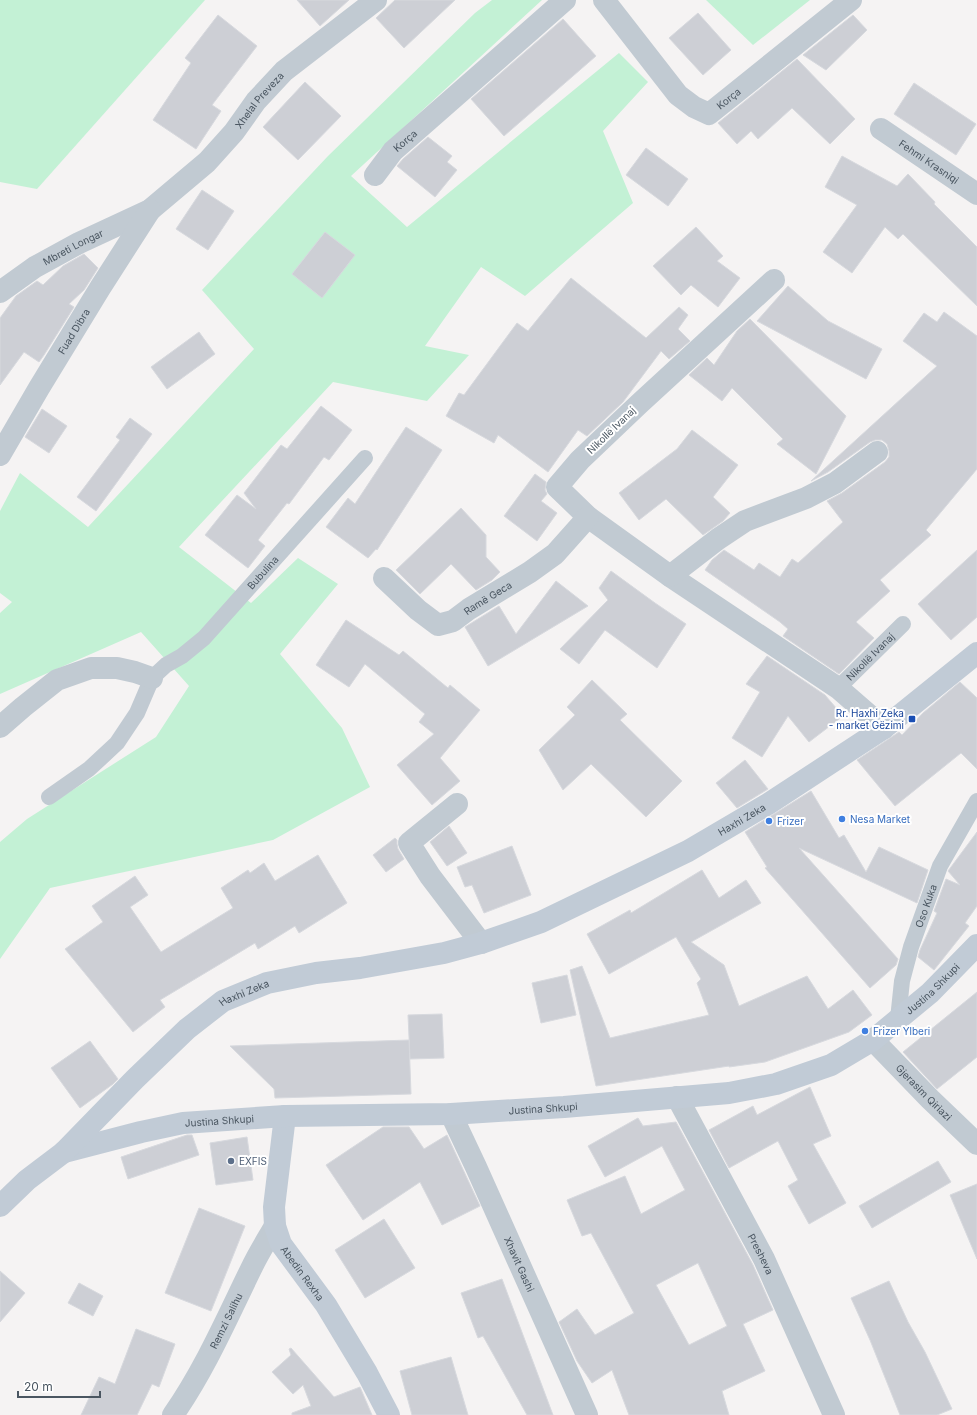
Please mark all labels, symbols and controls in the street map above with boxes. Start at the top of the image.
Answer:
street label: Xhelal Preveza [232,69,286,131]
street label: Korça [714,85,743,112]
street label: Korça [391,127,419,154]
street label: Fehmi Krasniqi [897,137,961,186]
street label: Mbreti Longar [41,227,105,268]
street label: Fuad Dibra [55,306,92,356]
street label: Nikollë Ivanaj [584,404,638,456]
street label: Bubulina [245,553,281,592]
street label: Ramë Geca [461,579,514,617]
street label: Nikollë Ivanaj [844,630,897,683]
place label: Rr. Haxhi Zeka - market Gëzimi [829,707,904,731]
marker: Rr. Haxhi Zeka - market Gëzimi [907,714,917,724]
street label: Haxhi Zeka [716,801,768,838]
place label: Nesa Market [850,813,911,825]
marker: Nesa Market [837,814,847,824]
place label: Frizer [777,815,804,827]
marker: Frizer [764,816,774,826]
street label: Oso Kuka [912,883,939,929]
street label: Justina Shkupi [903,961,962,1017]
street label: Haxhi Zeka [216,977,271,1008]
place label: Frizer Ylberi [873,1025,930,1037]
marker: Frizer Ylberi [860,1026,870,1036]
street label: Gjerasim Qiriazi [894,1062,954,1123]
street label: Justina Shkupi [508,1100,578,1116]
street label: Justina Shkupi [184,1112,254,1129]
place label: EXFIS [239,1155,267,1167]
marker: EXFIS [226,1156,236,1166]
street label: Presheva [746,1232,776,1276]
street label: Xhavit Gashi [502,1235,537,1294]
street label: Abedin Rexha [278,1243,327,1303]
street label: Remzi Salihu [207,1291,245,1351]
scale bar [18,1373,100,1399]
text: 20 m [24,1379,53,1394]

